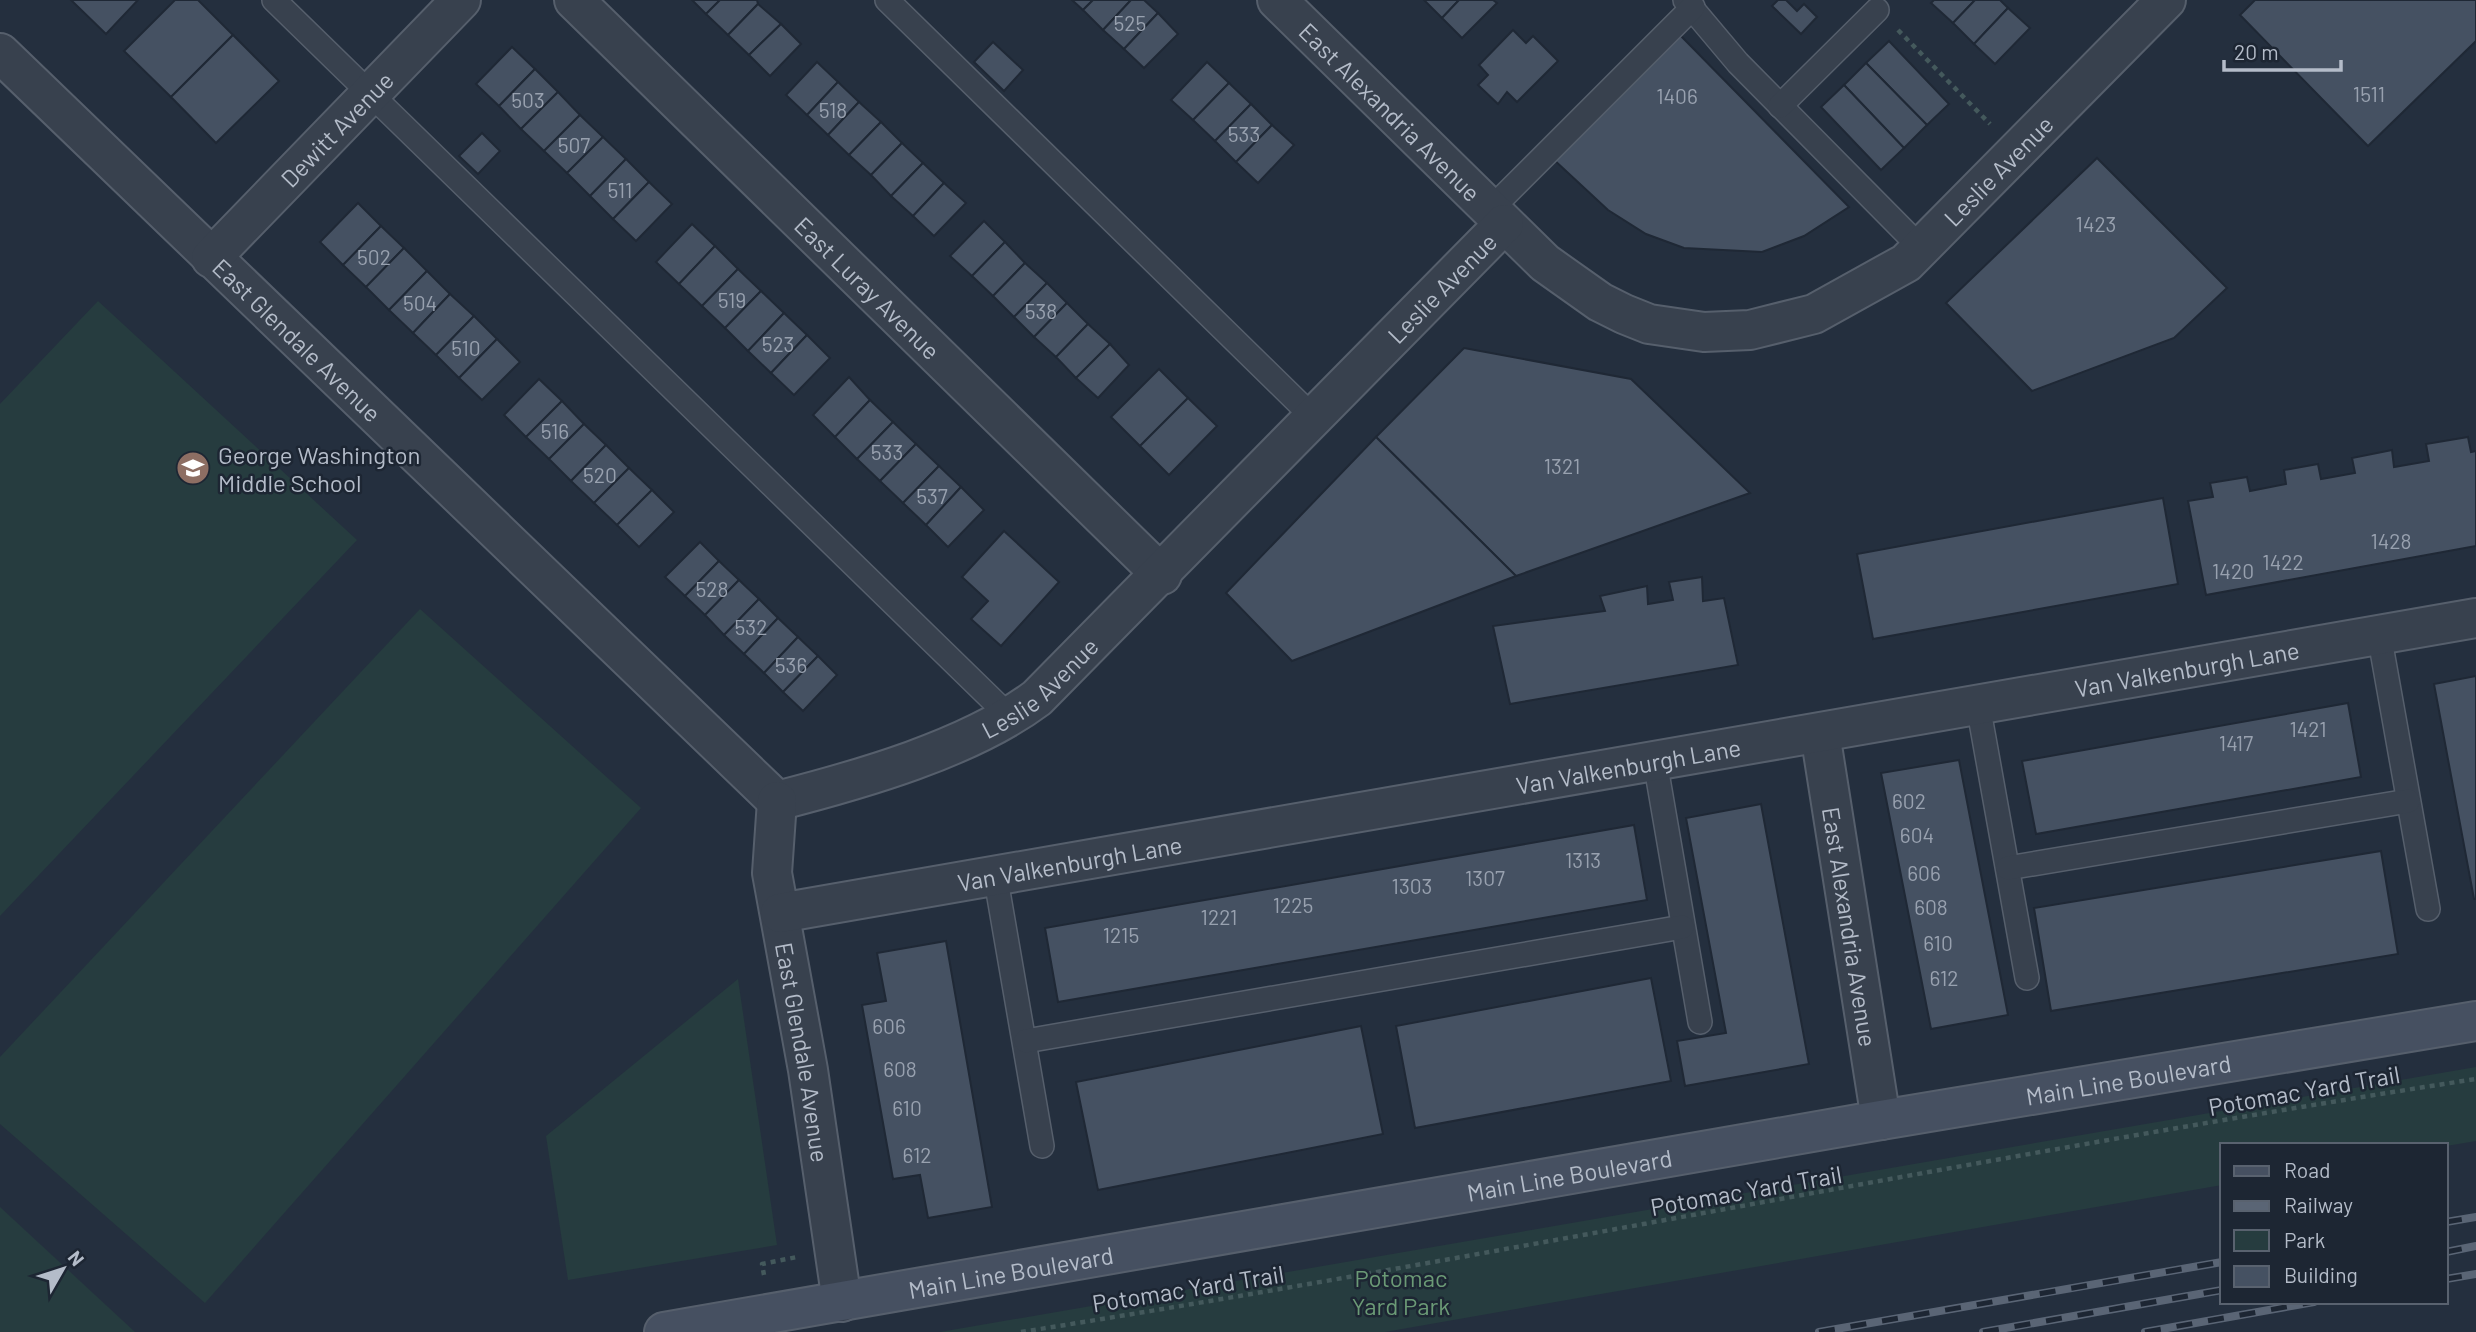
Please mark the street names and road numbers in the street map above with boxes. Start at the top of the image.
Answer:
street label: East Alexandria Avenue [1294,16,1487,207]
street label: Dewitt Avenue [274,65,399,192]
street label: Leslie Avenue [1937,109,2058,231]
street label: East Luray Avenue [789,210,946,365]
street label: Leslie Avenue [1381,226,1502,349]
street label: East Glendale Avenue [207,252,388,427]
street label: Leslie Avenue [976,631,1103,744]
street label: Van Valkenburgh Lane [2072,635,2301,702]
street label: Van Valkenburgh Lane [1514,732,1743,799]
street label: East Alexandria Avenue [1817,805,1884,1049]
street label: Van Valkenburgh Lane [955,829,1184,896]
street label: East Glendale Avenue [770,940,836,1164]
street label: Main Line Boulevard [2023,1048,2233,1110]
street label: Potomac Yard Trail [2206,1059,2402,1121]
street label: Main Line Boulevard [1465,1142,1674,1206]
street label: Potomac Yard Trail [1648,1159,1844,1221]
street label: Main Line Boulevard [906,1239,1116,1304]
street label: Potomac Yard Trail [1090,1259,1286,1317]

